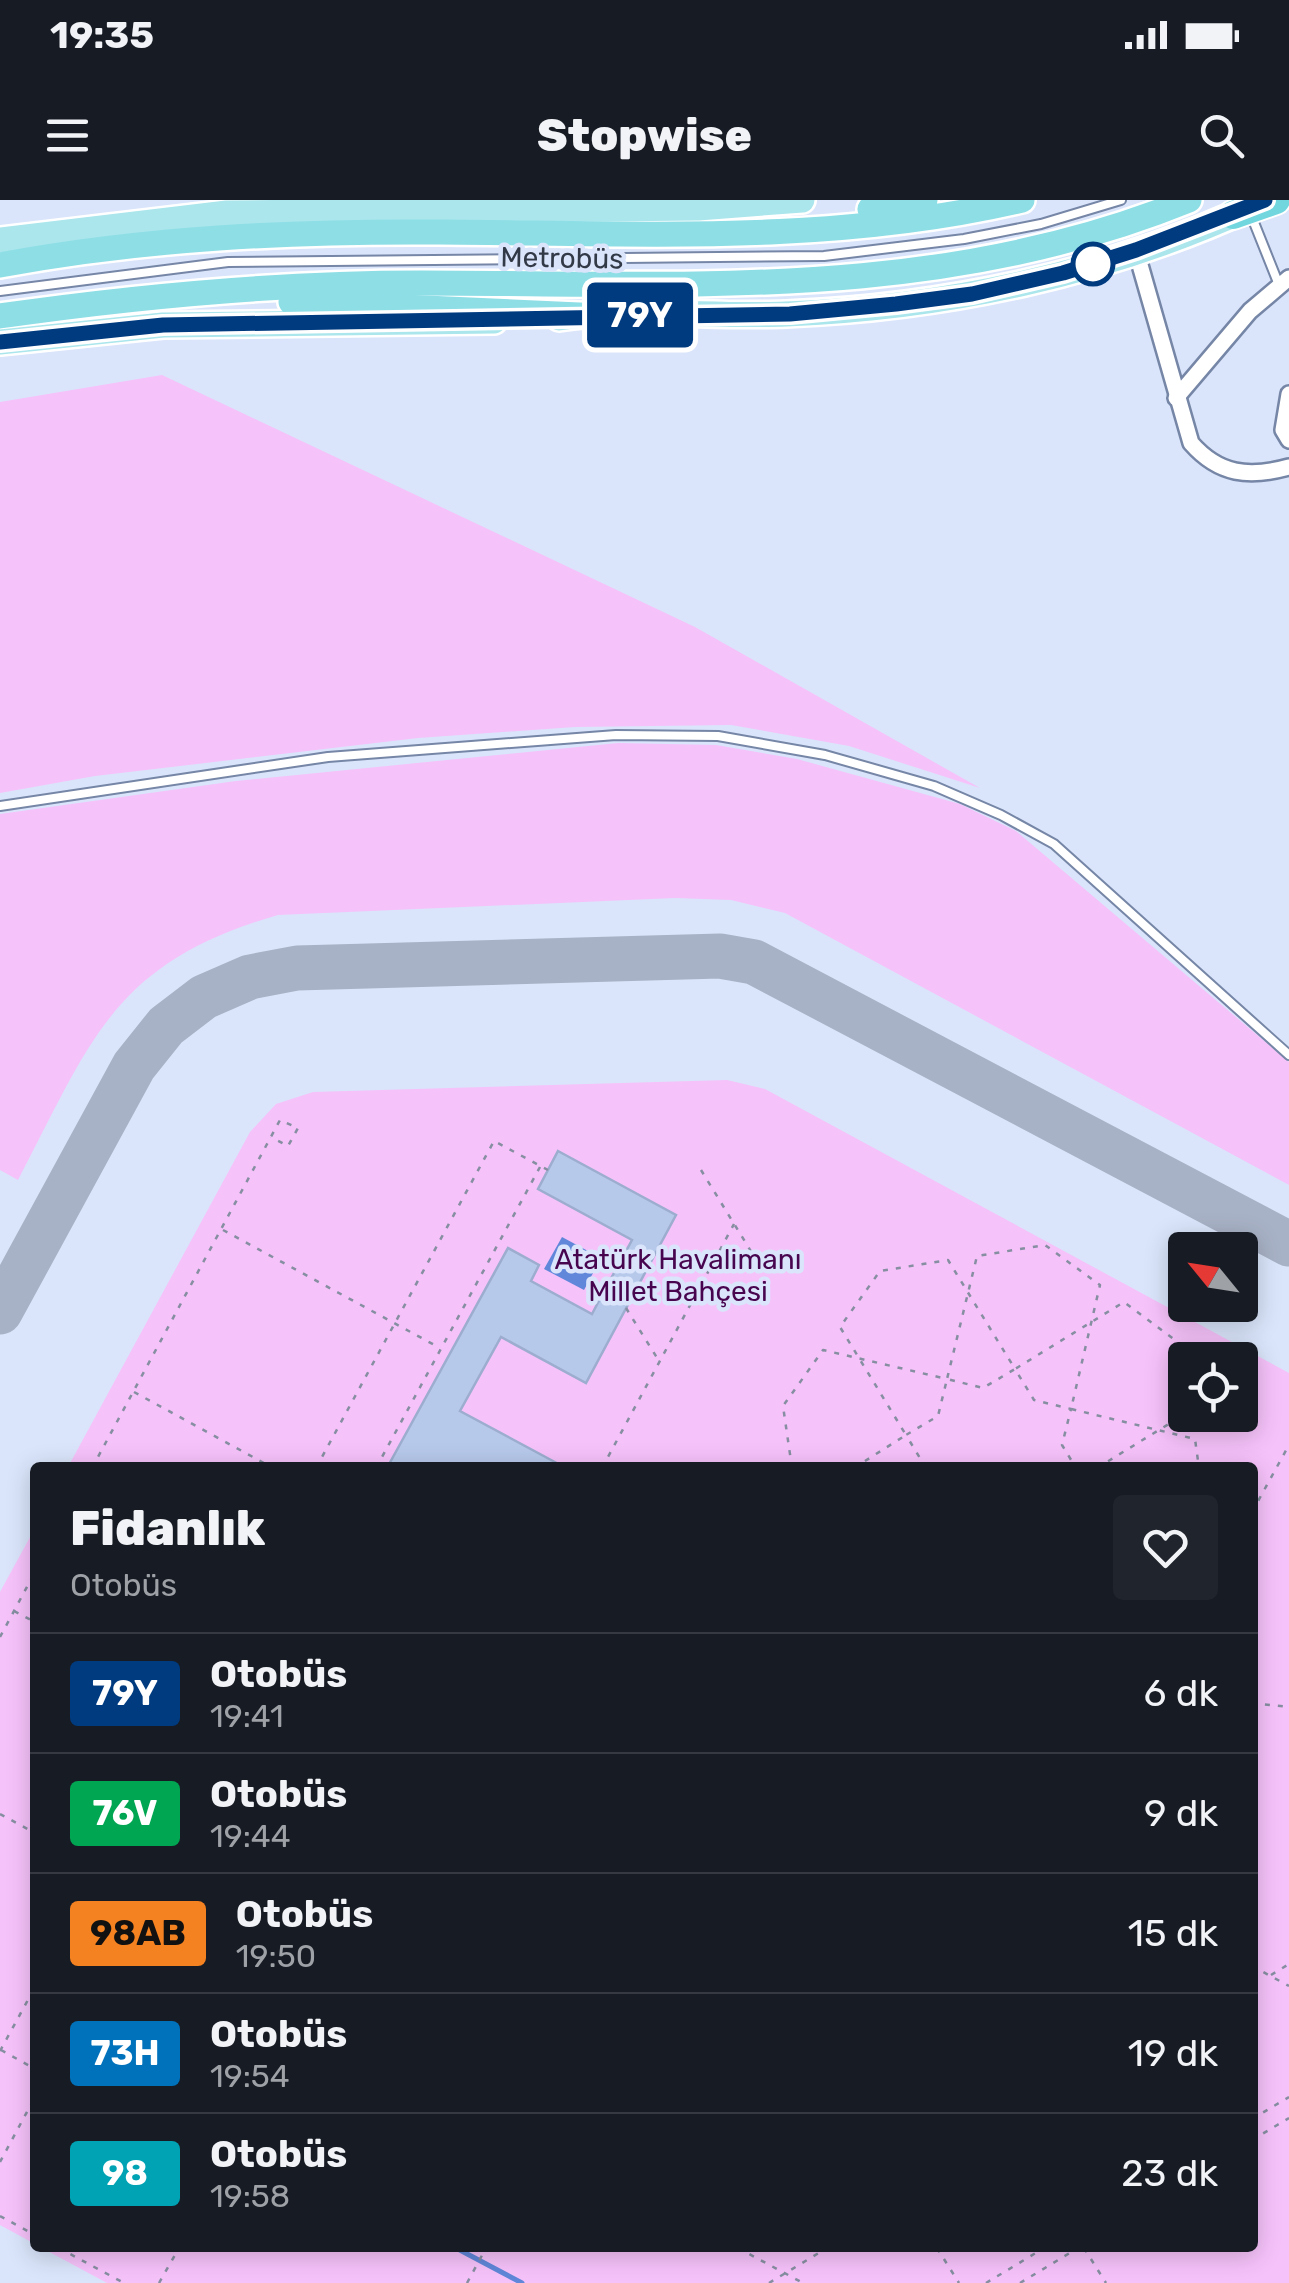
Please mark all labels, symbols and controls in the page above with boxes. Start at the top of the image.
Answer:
text: 19:35 [50,12,154,58]
icon: menu [40,108,95,163]
icon: search [1194,108,1249,163]
text: Stopwise [537,109,752,162]
street label: Metrobüs [500,240,624,276]
unlabelled marker [1072,243,1114,285]
line badge: 79Y [582,282,698,348]
text: 79Y [607,294,673,336]
north arrow [1168,1232,1258,1322]
map controls [1168,1232,1258,1432]
park label: Atatürk Havalimanı Millet Bahçesi [554,1243,802,1308]
button: locate [1168,1342,1258,1432]
button: heart [1113,1495,1218,1600]
text: Fidanlık [70,1500,265,1557]
text: Otobüs [70,1566,177,1604]
text: Otobüs [210,1651,347,1697]
text: 6 dk [1144,1670,1218,1716]
text: 79Y [92,1672,158,1714]
text: 19:41 [210,1697,284,1735]
text: Otobüs [210,1771,347,1817]
text: 9 dk [1144,1790,1218,1836]
text: 76V [92,1792,158,1834]
text: 19:44 [210,1817,291,1855]
text: Otobüs [236,1891,373,1937]
text: 15 dk [1128,1910,1218,1956]
text: 98AB [90,1912,186,1954]
text: 19:50 [236,1937,316,1975]
text: Otobüs [210,2011,347,2057]
text: 19 dk [1128,2030,1218,2076]
text: 73H [90,2032,160,2074]
text: 19:54 [210,2057,290,2095]
text: Otobüs [210,2131,347,2177]
text: 23 dk [1121,2150,1218,2196]
text: 98 [102,2152,148,2194]
text: 19:58 [210,2177,290,2215]

